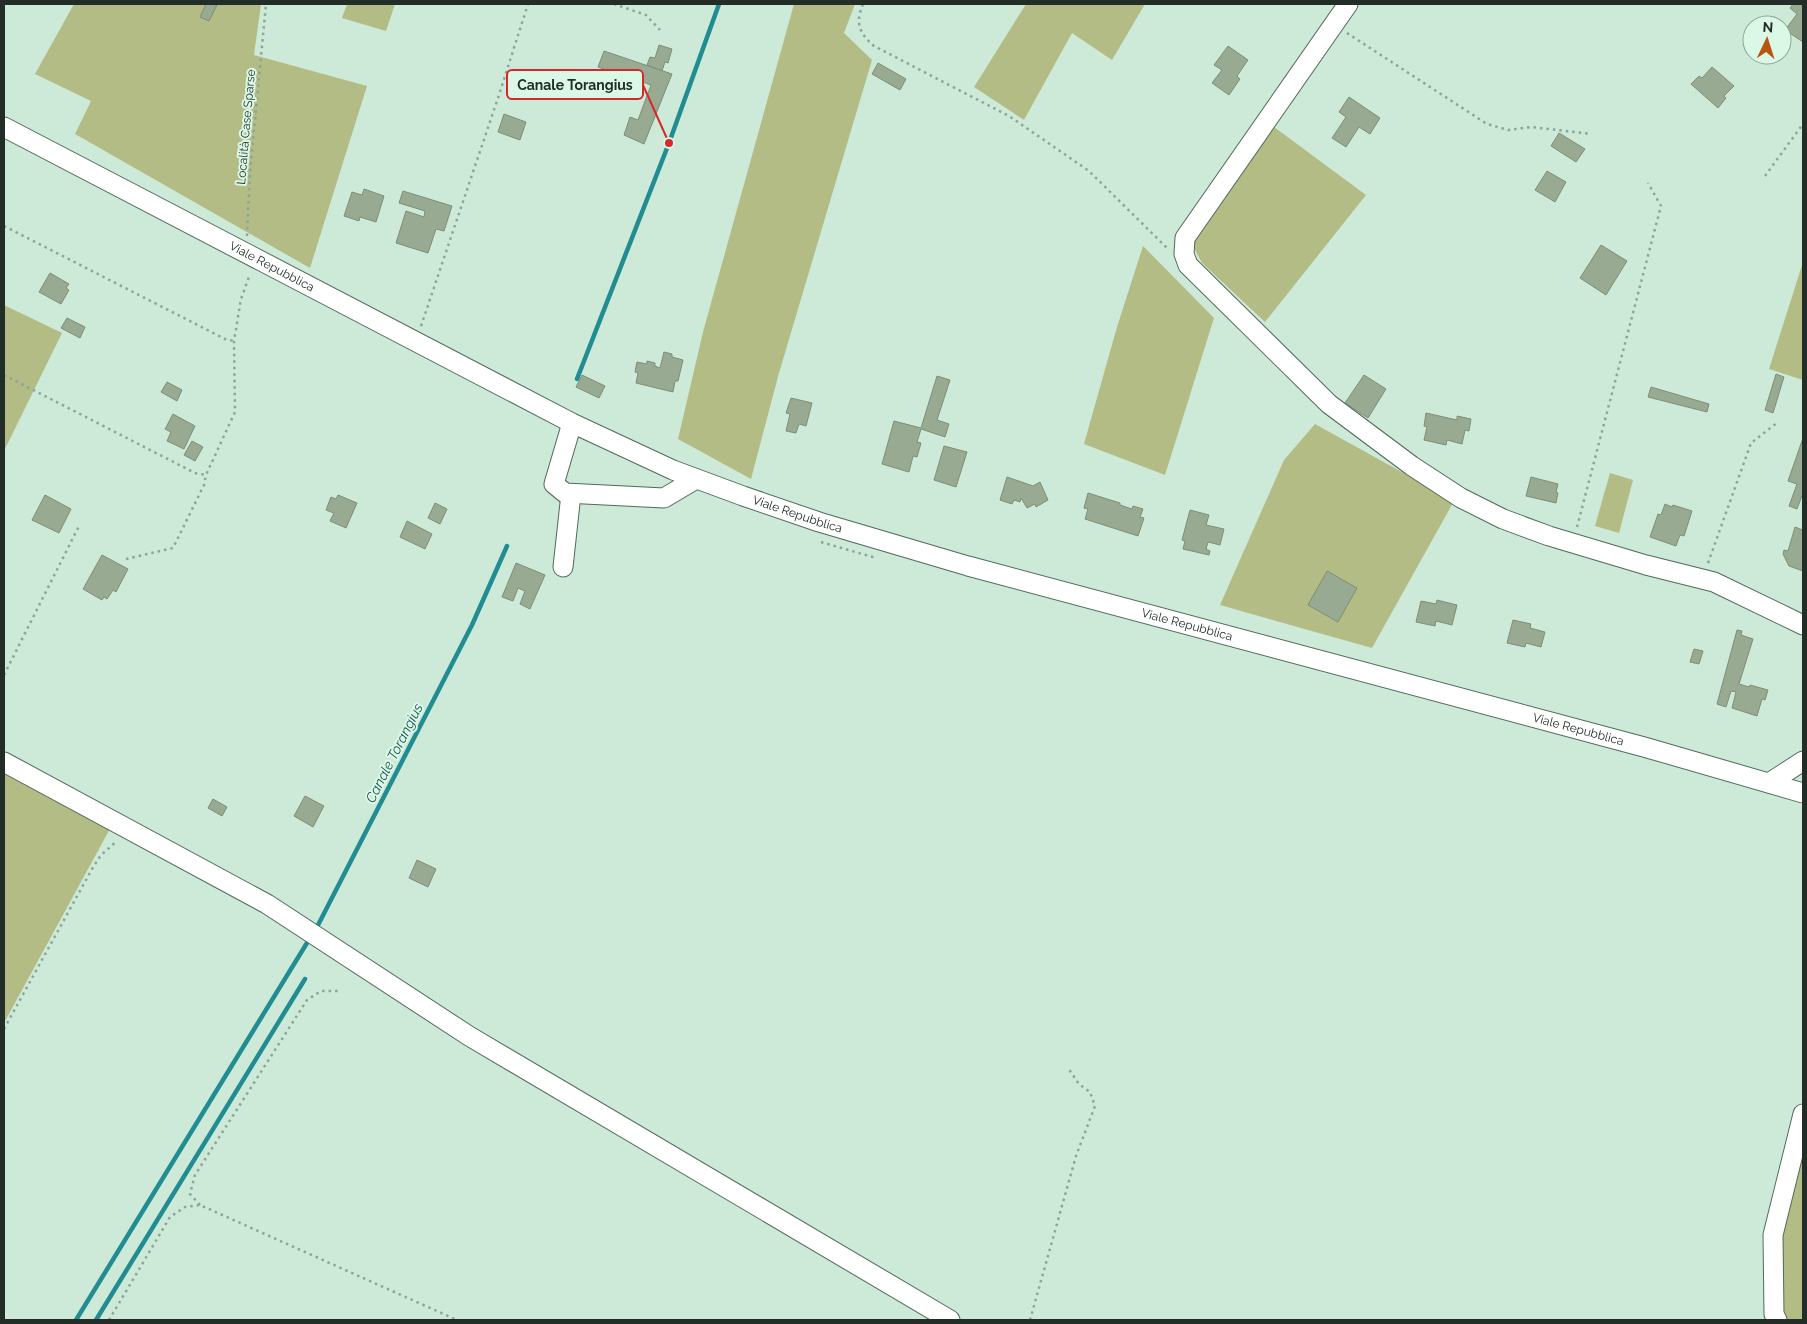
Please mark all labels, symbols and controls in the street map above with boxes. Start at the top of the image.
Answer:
north arrow [1742,15,1792,65]
text: N [1762,19,1774,35]
street label: Località Case Sparse [234,69,258,185]
callout: Canale Torangius [507,70,643,99]
text: Canale Torangius [517,77,633,93]
street label: Viale Repubblica [227,239,317,294]
street label: Viale Repubblica [751,493,844,536]
street label: Viale Repubblica [1140,606,1234,644]
water label: Canale Torangius [362,700,426,805]
street label: Viale Repubblica [1531,711,1625,748]

